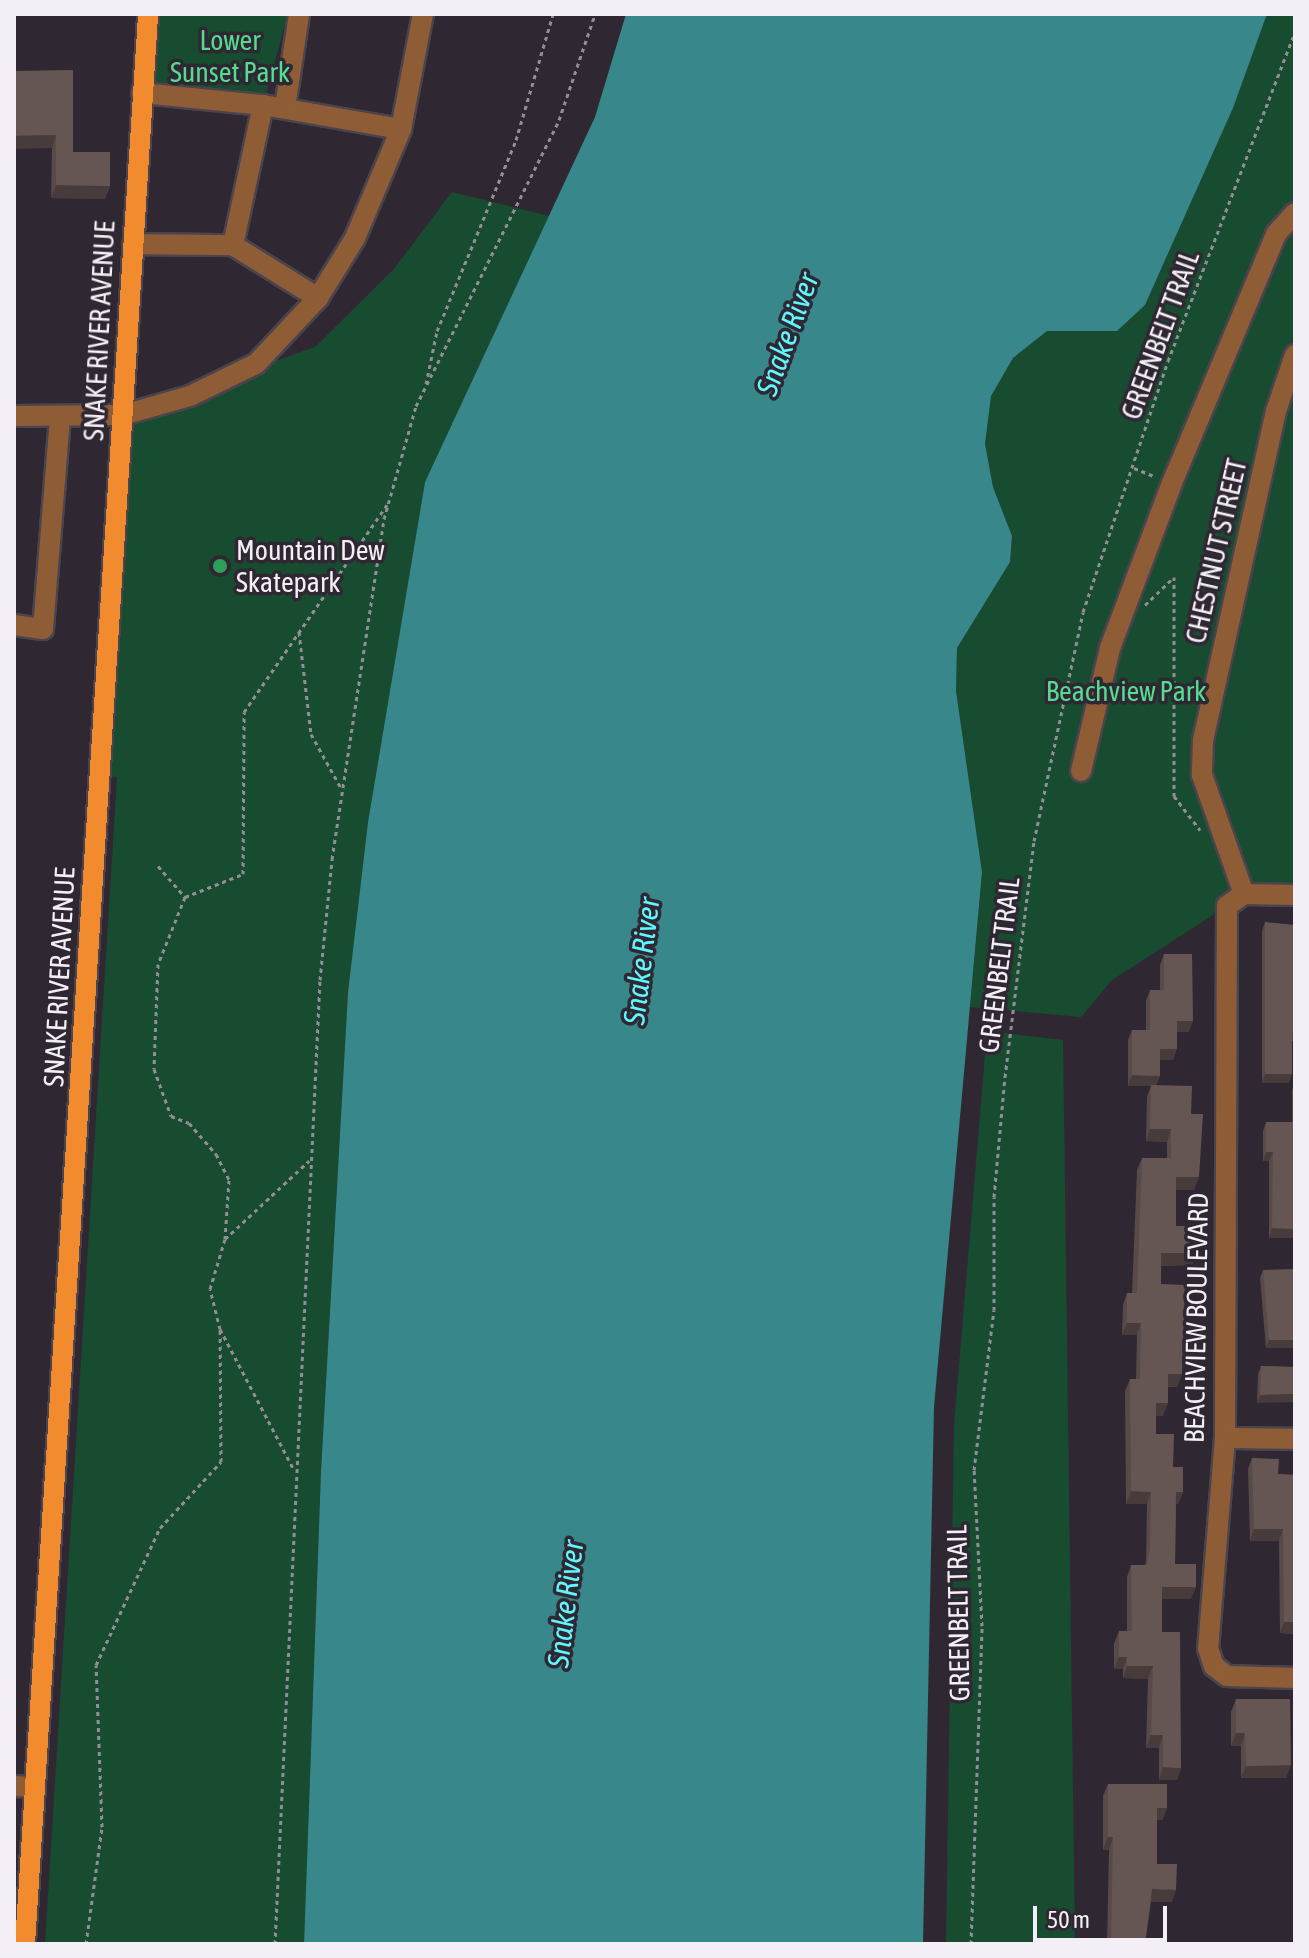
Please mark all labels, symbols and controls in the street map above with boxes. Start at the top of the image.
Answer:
park label: Lower Sunset Park [170,23,290,89]
street label: SNAKE RIVER AVENUE [76,220,122,442]
street label: GREENBELT TRAIL [1114,246,1206,424]
water label: Snake River [748,268,826,400]
street label: CHESTNUT STREET [1178,456,1254,646]
place label: Mountain Dew Skatepark [236,533,385,599]
marker: Mountain Dew Skatepark [211,557,229,575]
park label: Beachview Park [1046,674,1206,708]
street label: SNAKE RIVER AVENUE [36,866,82,1088]
street label: GREENBELT TRAIL [972,875,1026,1055]
water label: Snake River [615,895,667,1027]
street label: BEACHVIEW BOULEVARD [1177,1193,1215,1443]
street label: GREENBELT TRAIL [940,1524,976,1702]
water label: Snake River [539,1538,591,1670]
scale bar [1037,1890,1171,1940]
text: 50 m [1047,1906,1090,1933]

